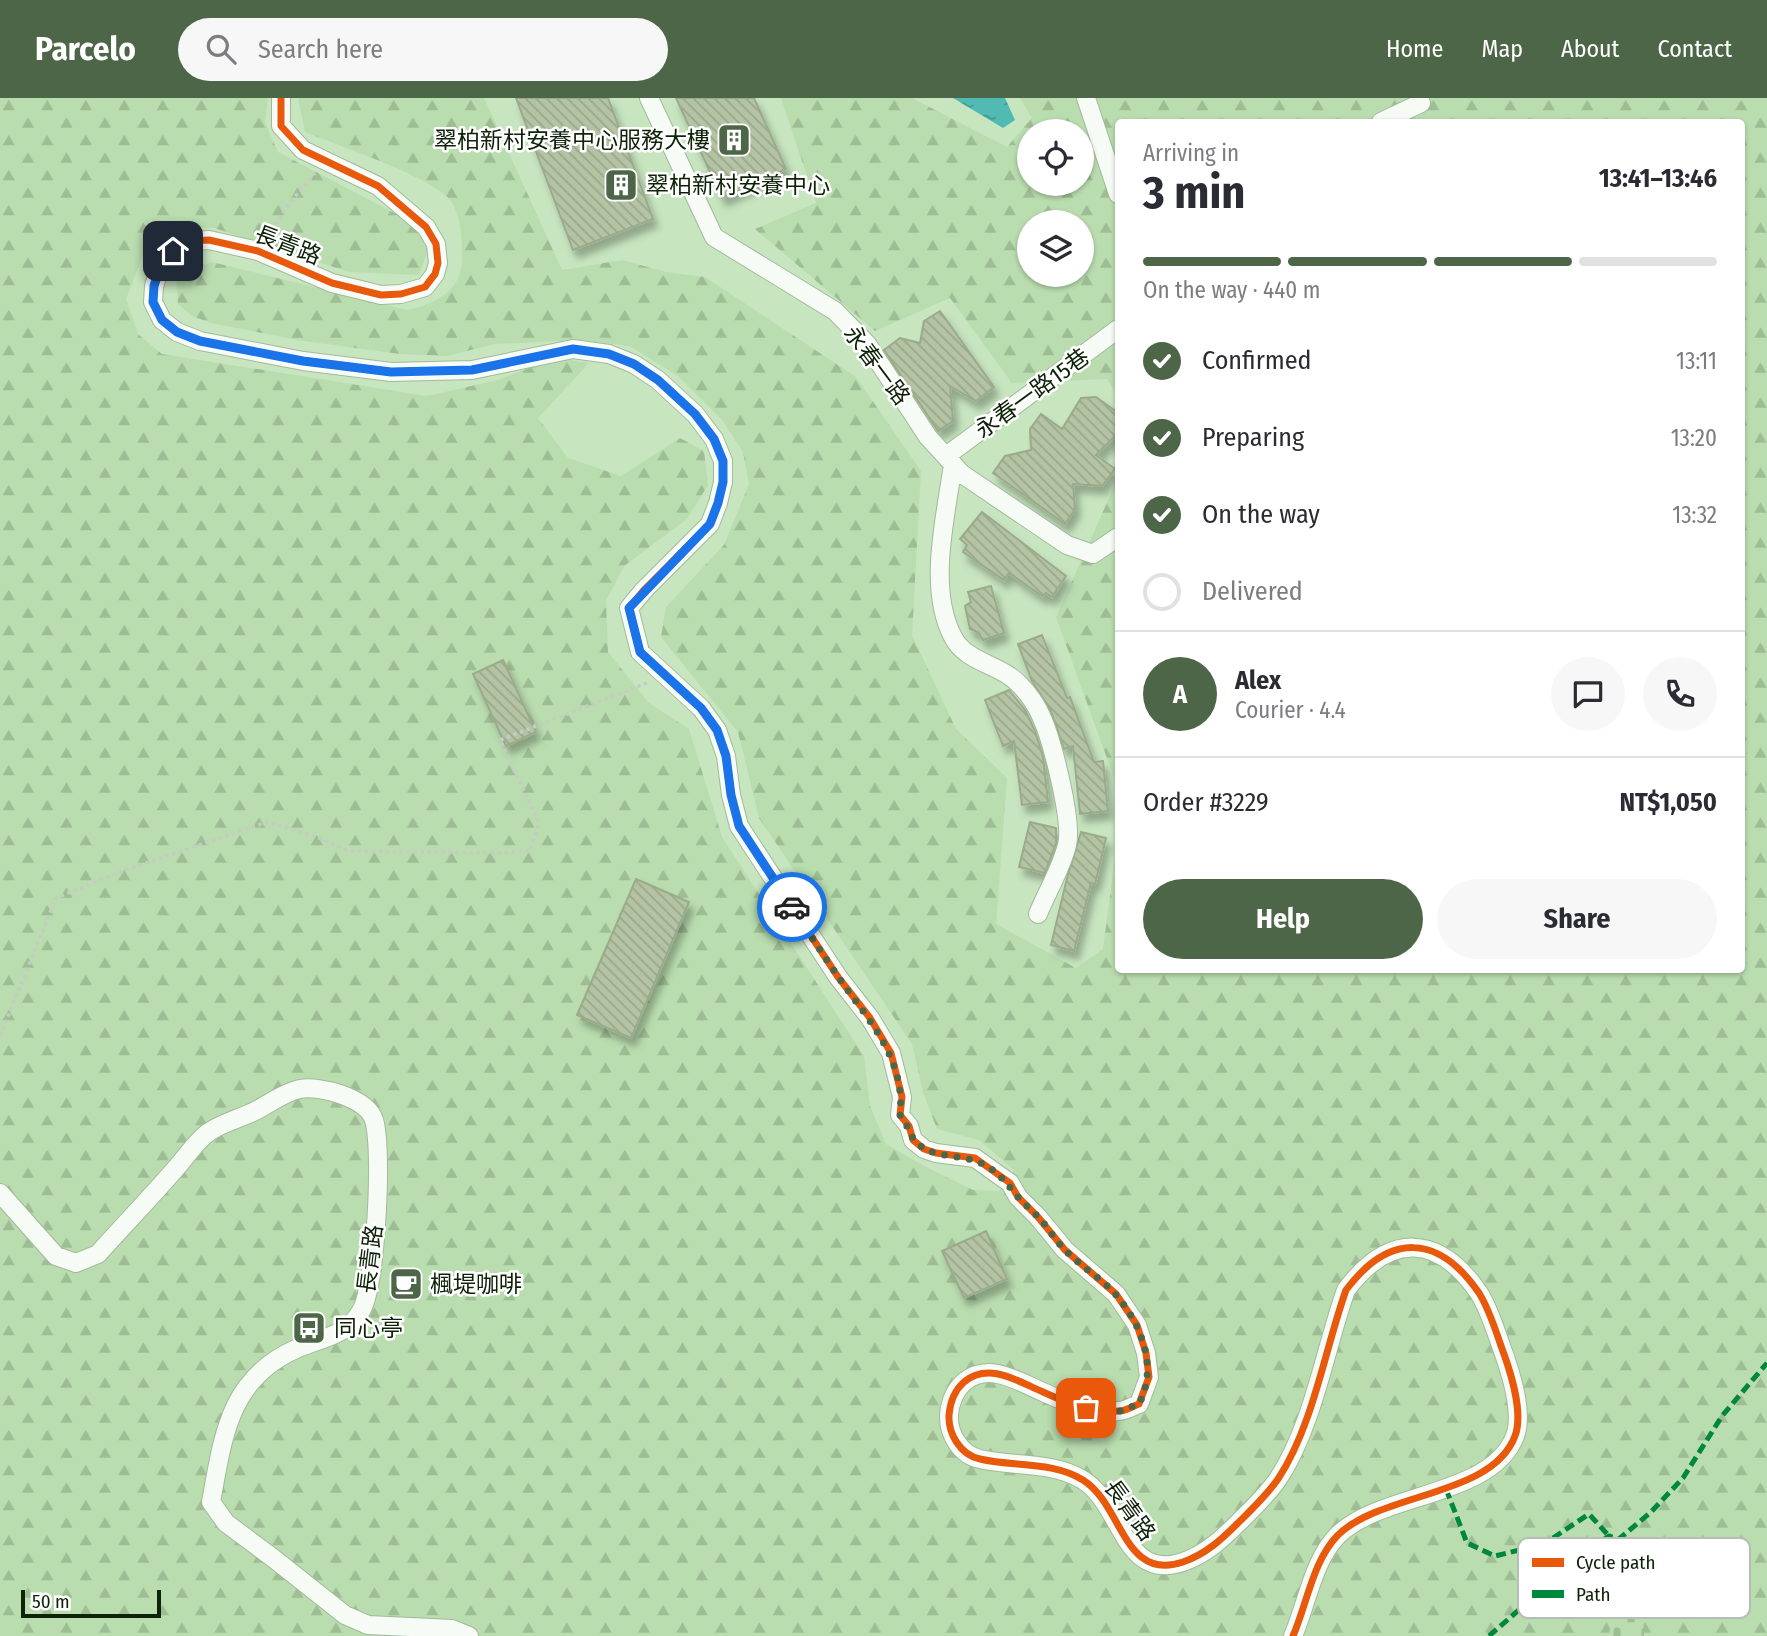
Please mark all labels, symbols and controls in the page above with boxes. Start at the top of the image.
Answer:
search box [178,18,668,81]
text: Parcelo [35,29,136,69]
icon: search [202,30,240,68]
text: Search here [258,34,383,65]
text: Home [1386,35,1443,63]
text: Map [1481,35,1523,63]
text: About [1561,35,1619,63]
text: Contact [1657,35,1732,63]
map controls [1017,119,1094,287]
button: locate [1017,119,1094,196]
building icon: 翠柏新村安養中心服務大樓 [715,121,753,159]
place label: 翠柏新村安養中心服務大樓 [434,126,710,154]
text: Arriving in [1143,139,1239,167]
text: 13:41–13:46 [1599,163,1717,194]
text: 3 min [1143,165,1245,220]
building icon: 翠柏新村安養中心 [602,166,640,204]
place label: 翠柏新村安養中心 [646,171,830,199]
button: layers [1017,210,1094,287]
street label: 長青路 [251,220,325,270]
pin [143,221,203,281]
icon: home [154,232,192,270]
text: On the way · 440 m [1143,276,1320,304]
street label: 永春一路 [838,320,916,410]
street label: 永春一路15巷 [969,342,1095,444]
icon: check [1143,342,1181,380]
text: Confirmed [1202,345,1312,376]
text: 13:11 [1676,347,1717,375]
icon: check [1143,419,1181,457]
text: Preparing [1202,422,1304,453]
text: 13:20 [1671,424,1717,452]
icon: check [1143,496,1181,534]
text: On the way [1202,499,1320,530]
text: 13:32 [1672,501,1717,529]
text: Delivered [1202,576,1303,607]
button: chat [1551,657,1625,731]
button: phone [1643,657,1717,731]
text: Alex [1235,665,1281,696]
text: A [1173,679,1187,710]
text: Courier · 4.4 [1235,696,1346,724]
text: Order #3229 [1143,787,1269,818]
text: NT$1,050 [1620,787,1717,818]
courier [757,872,827,942]
button: Help [1143,879,1423,959]
button: Share [1437,879,1717,959]
icon: car [773,888,811,926]
street label: 長青路 [352,1223,388,1295]
cafe icon: 楓堤咖啡 [387,1265,425,1303]
place label: 楓堤咖啡 [430,1270,522,1298]
bus stop icon: 同心亭 [290,1309,328,1347]
place label: 同心亭 [334,1314,403,1342]
pin [1056,1378,1116,1438]
icon: bag [1067,1389,1105,1427]
street label: 長青路 [1098,1474,1162,1546]
legend [1518,1538,1750,1618]
text: Cycle path [1576,1551,1655,1574]
text: Path [1576,1583,1611,1606]
scale bar [21,1587,161,1619]
text: 50 m [32,1590,70,1613]

